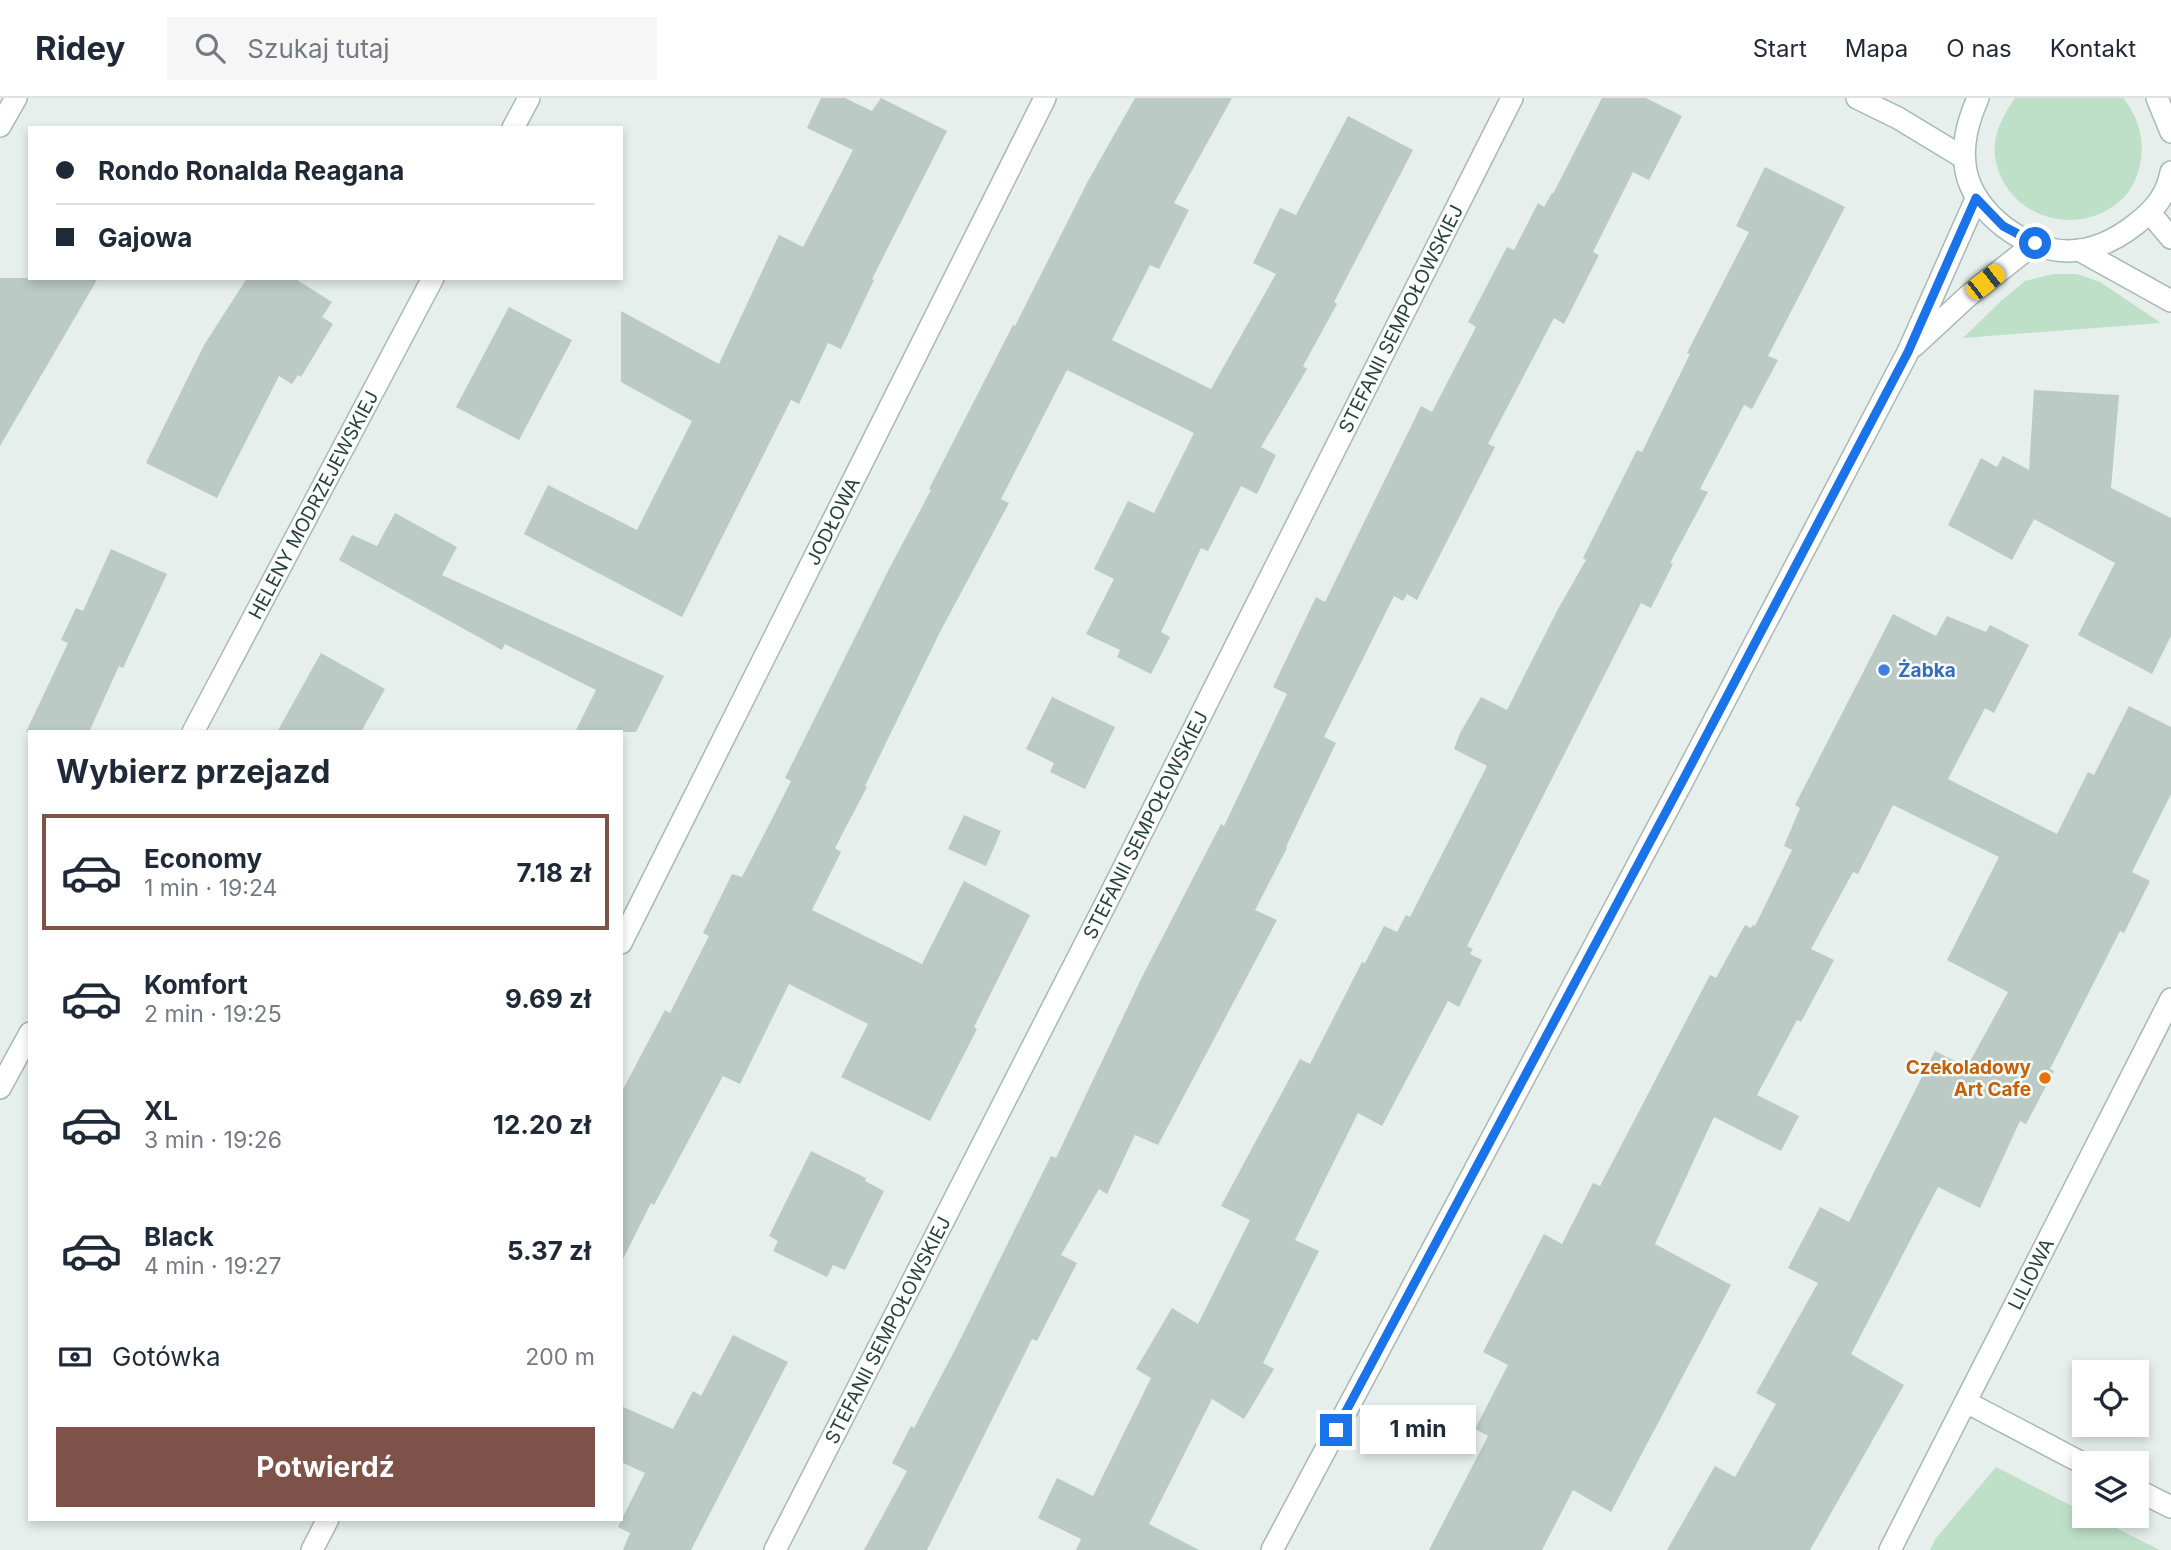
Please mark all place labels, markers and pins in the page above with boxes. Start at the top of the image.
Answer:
place label: Żabka [1898,659,1956,682]
marker: Żabka [1876,662,1892,678]
place label: Czekoladowy Art Cafe [1906,1056,2032,1101]
marker: Czekoladowy Art Cafe [2037,1070,2053,1086]

